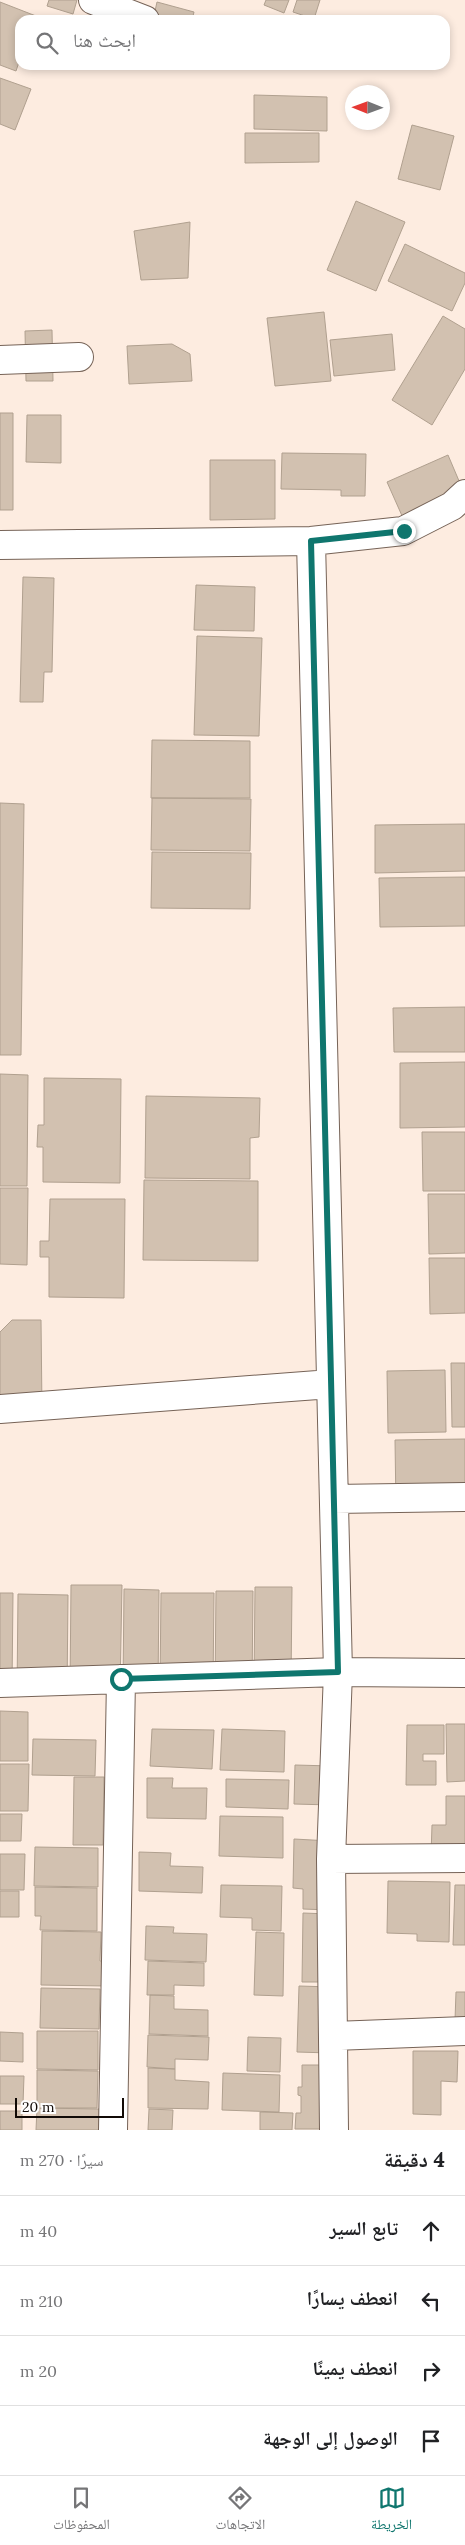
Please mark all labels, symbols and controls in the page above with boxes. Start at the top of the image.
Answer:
search box [15,15,450,70]
text: ابحث هنا [73,28,136,52]
icon: search [33,29,61,57]
north arrow [345,85,390,130]
route end [393,520,416,543]
route start [110,1668,133,1691]
scale bar [15,2095,124,2118]
text: 20 m [22,2098,54,2116]
text: 4 دقيقة [384,2146,445,2173]
text: سيرًا · 270 m [20,2150,103,2170]
text: تابع السير [330,2216,398,2240]
icon: ahead [417,2217,445,2245]
text: 40 m [20,2221,57,2241]
text: انعطف يسارًا [307,2286,398,2310]
icon: left [417,2287,445,2315]
text: 210 m [20,2291,63,2311]
text: انعطف يمينًا [312,2356,398,2380]
icon: right [417,2357,445,2385]
text: 20 m [20,2361,57,2381]
text: الوصول إلى الوجهة [263,2426,398,2450]
icon: arrive [417,2427,445,2455]
tab: المحفوظات [53,2484,110,2538]
tab: الاتجاهات [216,2484,265,2538]
tab: الخريطة [371,2484,412,2538]

